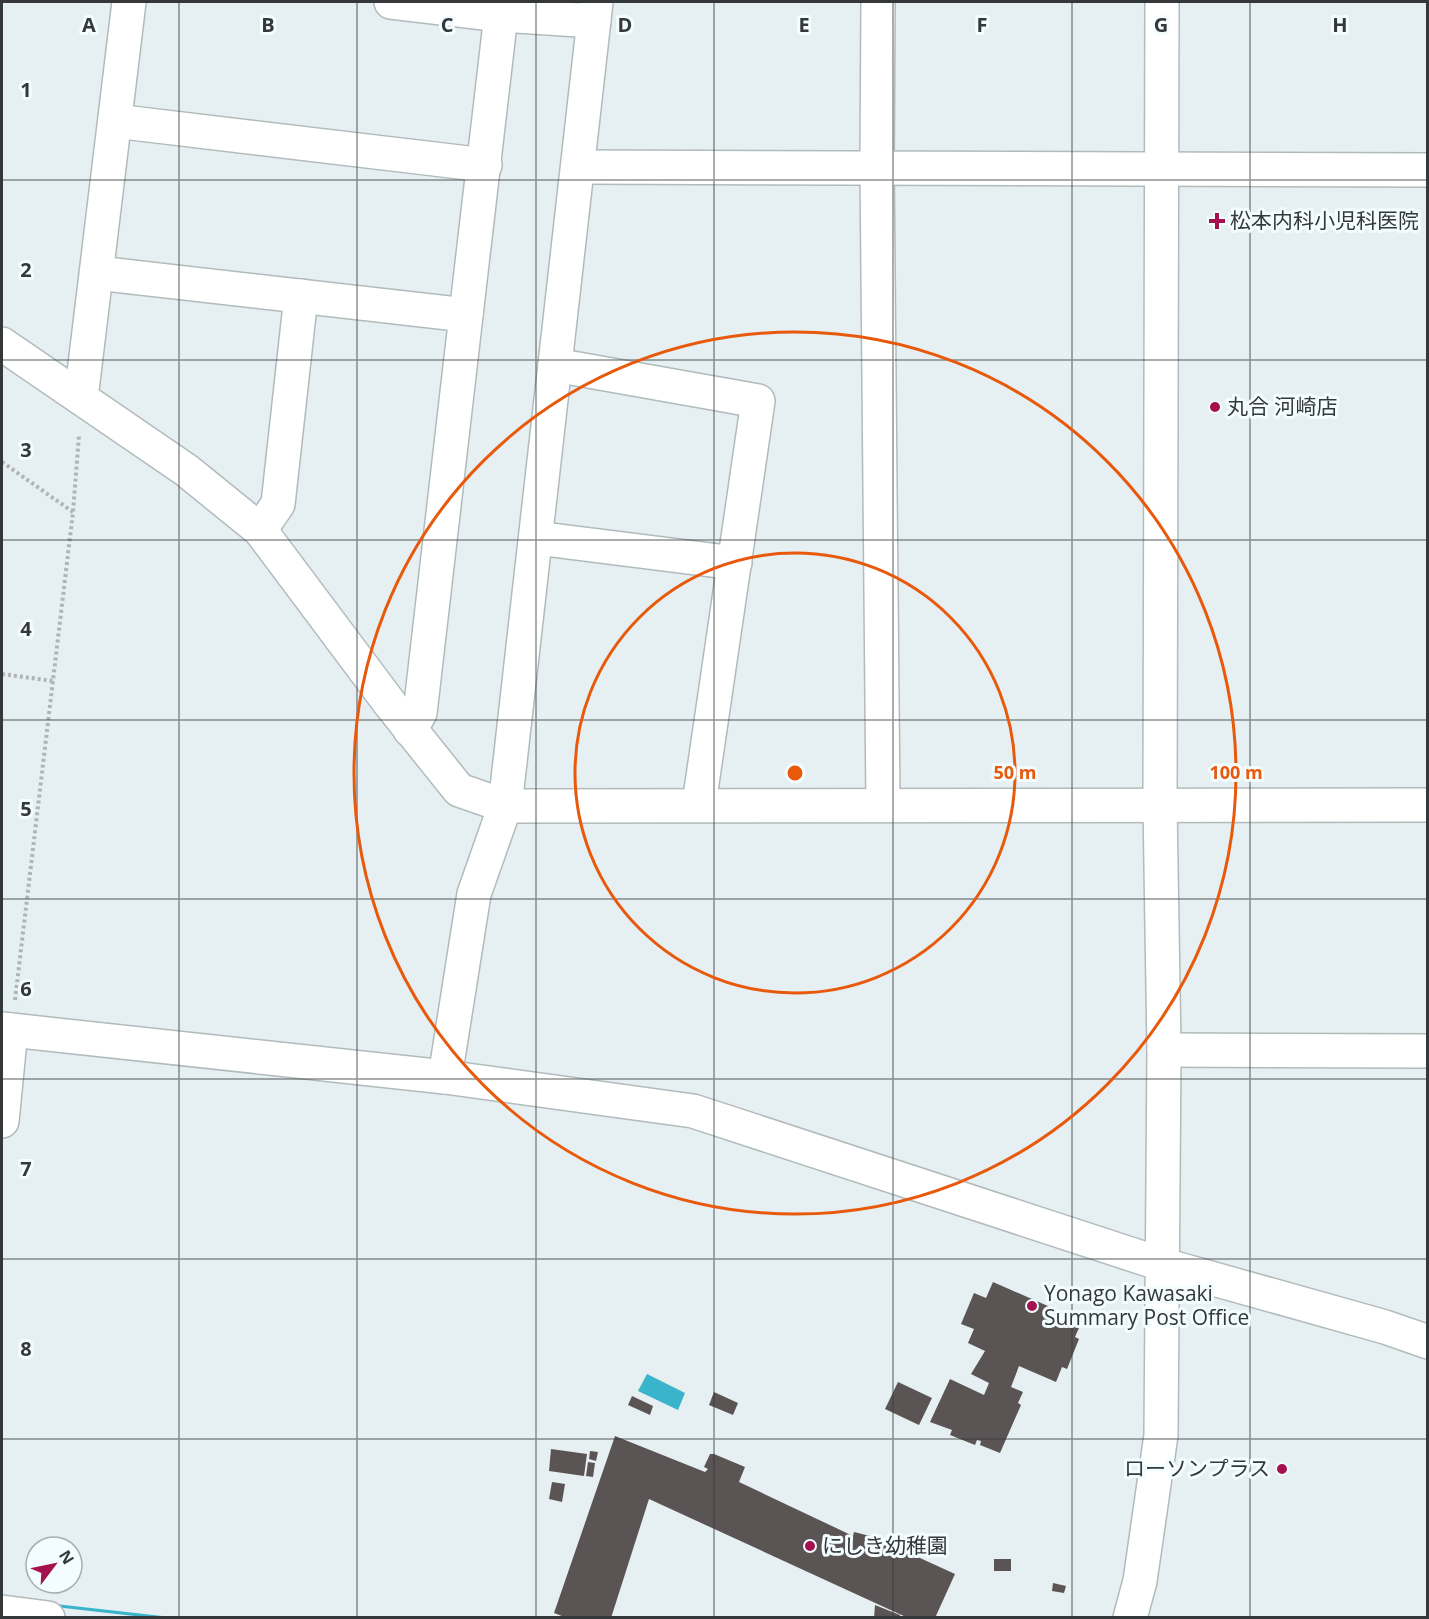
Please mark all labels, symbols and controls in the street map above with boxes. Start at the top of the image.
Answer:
text: A [82,11,96,38]
text: B [261,11,275,38]
text: C [441,11,454,38]
text: D [618,11,632,38]
text: E [798,11,810,38]
text: F [977,11,987,38]
text: G [1154,11,1168,38]
text: H [1332,11,1348,38]
text: 1 [20,76,32,103]
place label: 松本内科小児科医院 [1230,206,1419,234]
marker: 松本内科小児科医院 [1208,212,1226,230]
text: 2 [20,256,32,283]
place label: 丸合 河崎店 [1227,392,1337,420]
marker: 丸合 河崎店 [1208,400,1222,414]
text: 3 [20,436,32,463]
text: 4 [20,615,32,642]
text: 50 m [994,760,1036,784]
text: 100 m [1209,760,1263,784]
centre of rings [785,763,805,783]
text: 5 [20,795,32,822]
text: 6 [20,975,32,1002]
text: 7 [20,1155,32,1182]
place label: Yonago Kawasaki Summary Post Office [1044,1279,1249,1331]
marker: Yonago Kawasaki Summary Post Office [1025,1299,1039,1313]
text: 8 [20,1335,32,1362]
place label: ローソンプラス [1124,1454,1270,1482]
marker: ローソンプラス [1275,1462,1289,1476]
place label: にしき幼稚園 [822,1531,948,1559]
north arrow [24,1535,84,1595]
marker: にしき幼稚園 [803,1539,817,1553]
text: N [54,1546,79,1568]

